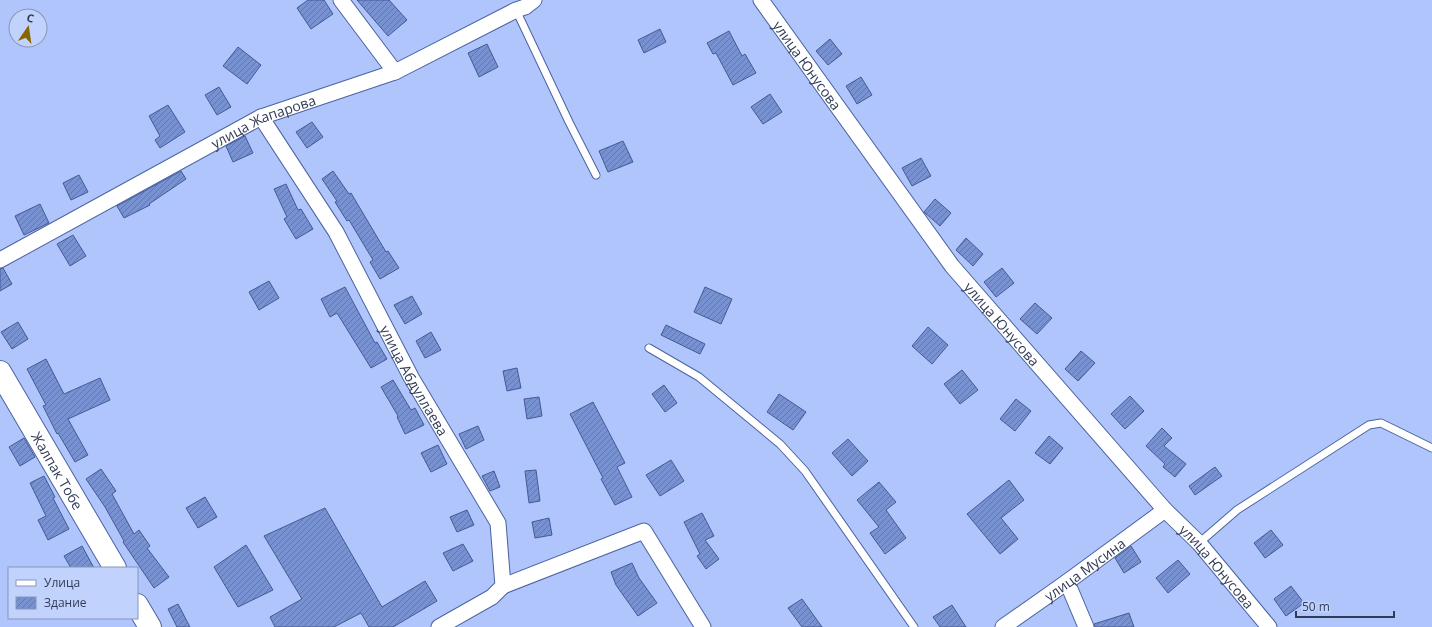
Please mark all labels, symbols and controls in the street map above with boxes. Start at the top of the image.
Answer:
north arrow [8,8,48,48]
text: С [25,10,35,26]
street label: улица Юнусова [769,17,846,113]
street label: улица Жапарова [207,90,318,152]
street label: улица Юнусова [960,278,1044,370]
street label: улица Абдуллаева [376,322,453,439]
street label: Жалпак Тобе [27,428,88,513]
street label: улица Юнусова [1175,520,1259,612]
street label: улица Мусина [1040,533,1129,605]
legend [8,567,138,619]
text: Улица [44,574,80,591]
scale bar [1296,593,1394,619]
text: Здание [44,594,87,611]
text: 50 m [1302,598,1330,615]

